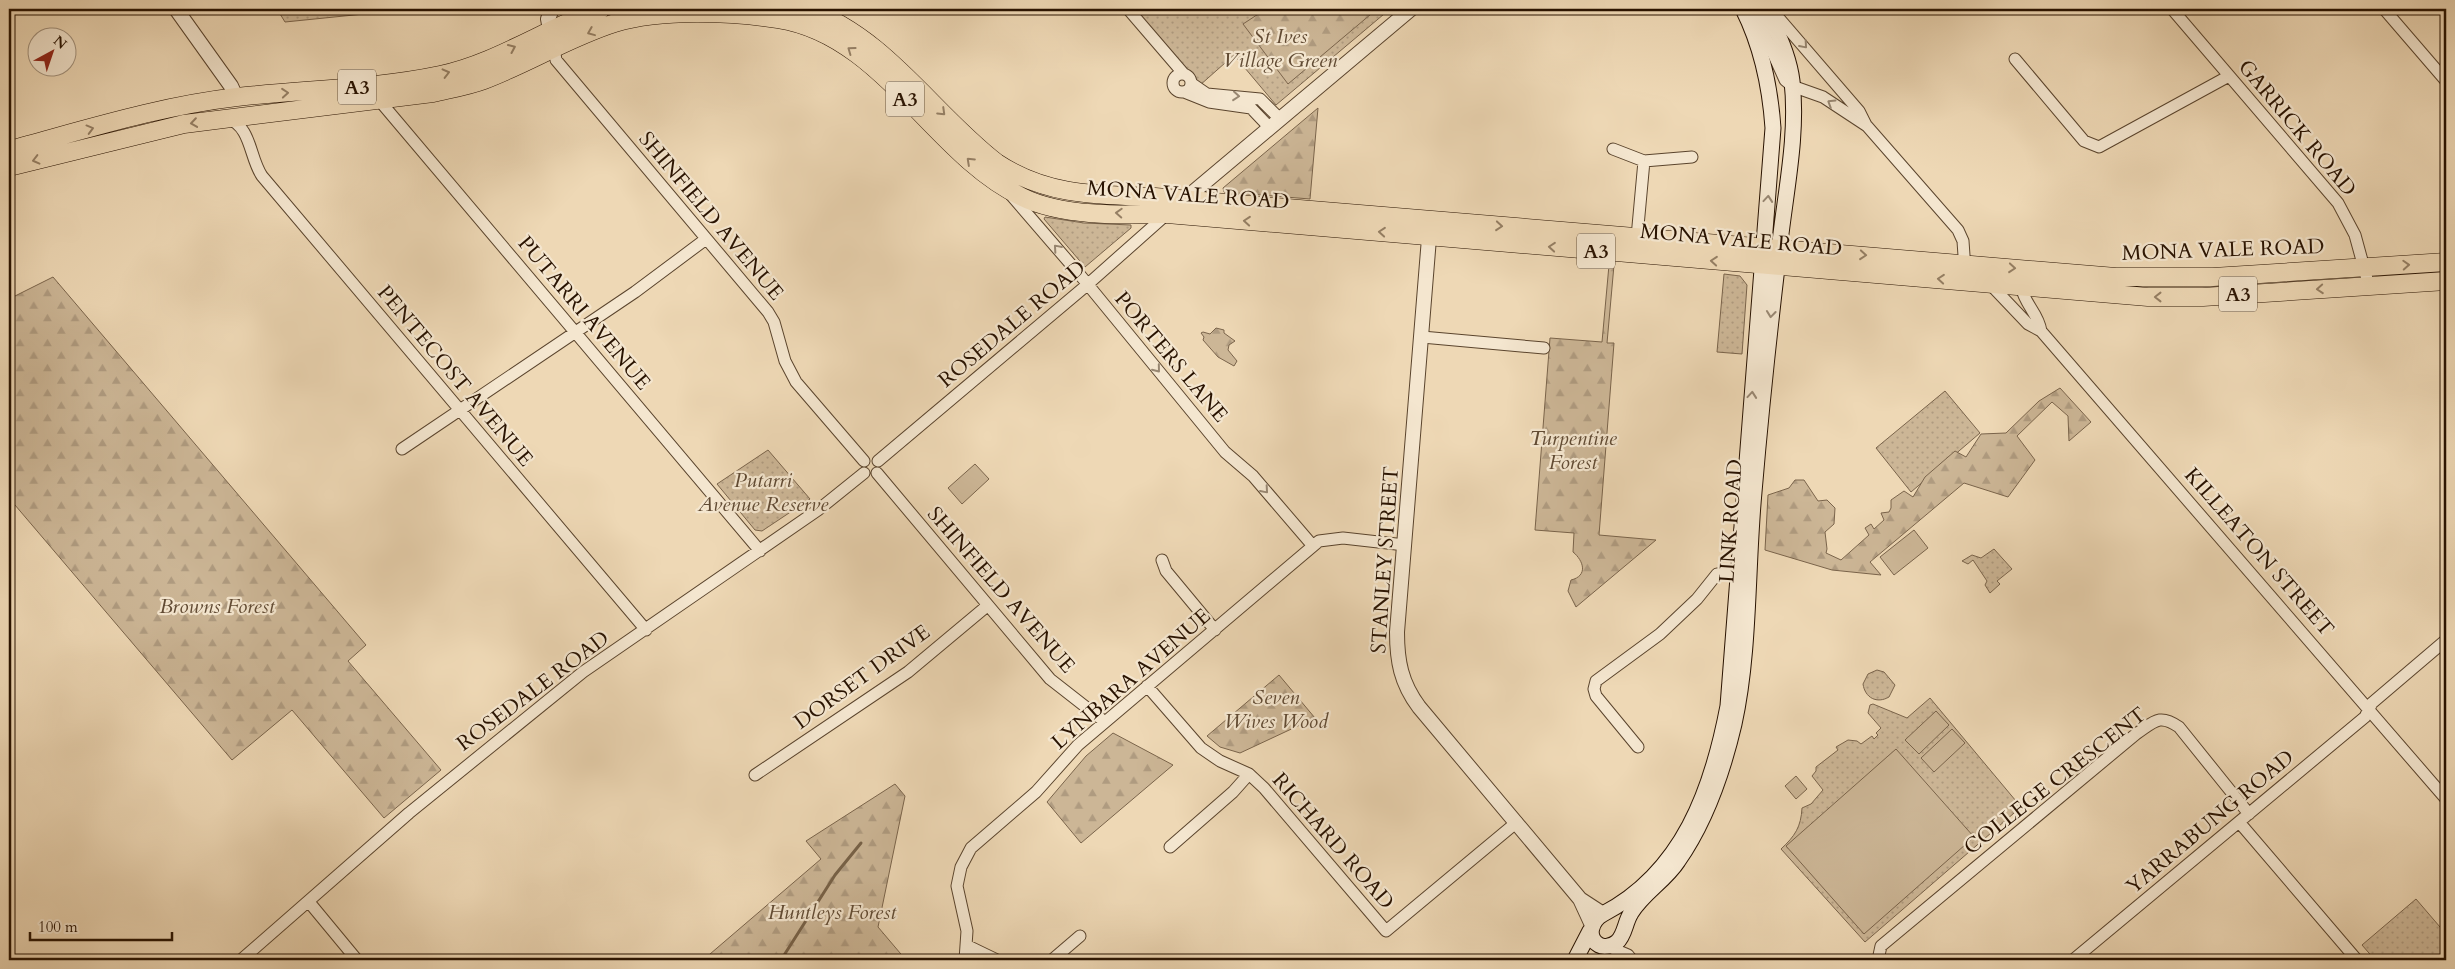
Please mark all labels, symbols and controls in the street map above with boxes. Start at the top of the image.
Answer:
park label: St Ives Village Green [1223,22,1338,75]
one-way arrow [587,26,596,36]
north arrow [28,28,78,78]
text: N [49,31,71,54]
one-way arrow [1798,40,1807,49]
one-way arrow [507,44,516,54]
one-way arrow [847,47,857,56]
street label: GARRICK ROAD [2231,54,2363,202]
one-way arrow [442,68,450,79]
road number: A3 [338,70,376,104]
road number: A3 [886,82,924,116]
one-way arrow [281,88,289,99]
one-way arrow [1233,91,1241,102]
one-way arrow [1828,99,1837,109]
one-way arrow [936,106,945,115]
one-way arrow [190,117,198,128]
one-way arrow [85,124,93,134]
street label: SHINFIELD AVENUE [632,125,790,307]
one-way arrow [31,154,40,165]
one-way arrow [966,158,975,167]
street label: MONA VALE ROAD [1086,173,1290,217]
one-way arrow [1762,194,1773,202]
one-way arrow [1114,208,1122,219]
one-way arrow [1243,215,1251,226]
street label: MONA VALE ROAD [1639,217,1843,263]
one-way arrow [1495,220,1503,231]
one-way arrow [1377,227,1385,238]
street label: PUTARRI AVENUE [511,230,657,396]
street label: MONA VALE ROAD [2121,232,2325,268]
road number: A3 [1577,234,1615,268]
one-way arrow [1548,242,1556,253]
one-way arrow [1053,244,1062,253]
one-way arrow [1859,249,1867,260]
street label: ROSEDALE ROAD [932,254,1092,394]
one-way arrow [1710,256,1718,267]
one-way arrow [2402,259,2410,270]
one-way arrow [2008,262,2016,273]
one-way arrow [1937,274,1945,285]
road number: A3 [2219,276,2257,312]
street label: PENTECOST AVENUE [370,279,540,473]
one-way arrow [2316,283,2324,294]
street label: PORTERS LANE [1108,285,1234,429]
one-way arrow [2154,292,2162,302]
one-way arrow [1766,311,1777,319]
one-way arrow [1152,364,1161,373]
one-way arrow [1746,390,1757,398]
park label: Turpentine Forest [1529,424,1618,477]
street label: LINK ROAD [1712,458,1750,584]
street label: KILLEATON STREET [2178,461,2340,643]
street label: STANLEY STREET [1364,465,1406,655]
park label: Putarri Avenue Reserve [697,466,829,519]
one-way arrow [1260,485,1269,494]
street label: SHINFIELD AVENUE [921,500,1082,680]
park label: Browns Forest [159,592,276,621]
street label: LYNBARA AVENUE [1045,602,1217,756]
street label: DORSET DRIVE [788,618,936,736]
street label: ROSEDALE ROAD [451,624,615,758]
park label: Seven Wives Wood [1224,683,1329,736]
street label: COLLEGE CRESCENT [1958,701,2152,861]
street label: YARRABUNG ROAD [2120,743,2300,901]
street label: RICHARD ROAD [1266,766,1400,916]
park label: Huntleys Forest [768,898,897,927]
scale bar [30,909,172,941]
text: 100 m [38,917,78,937]

